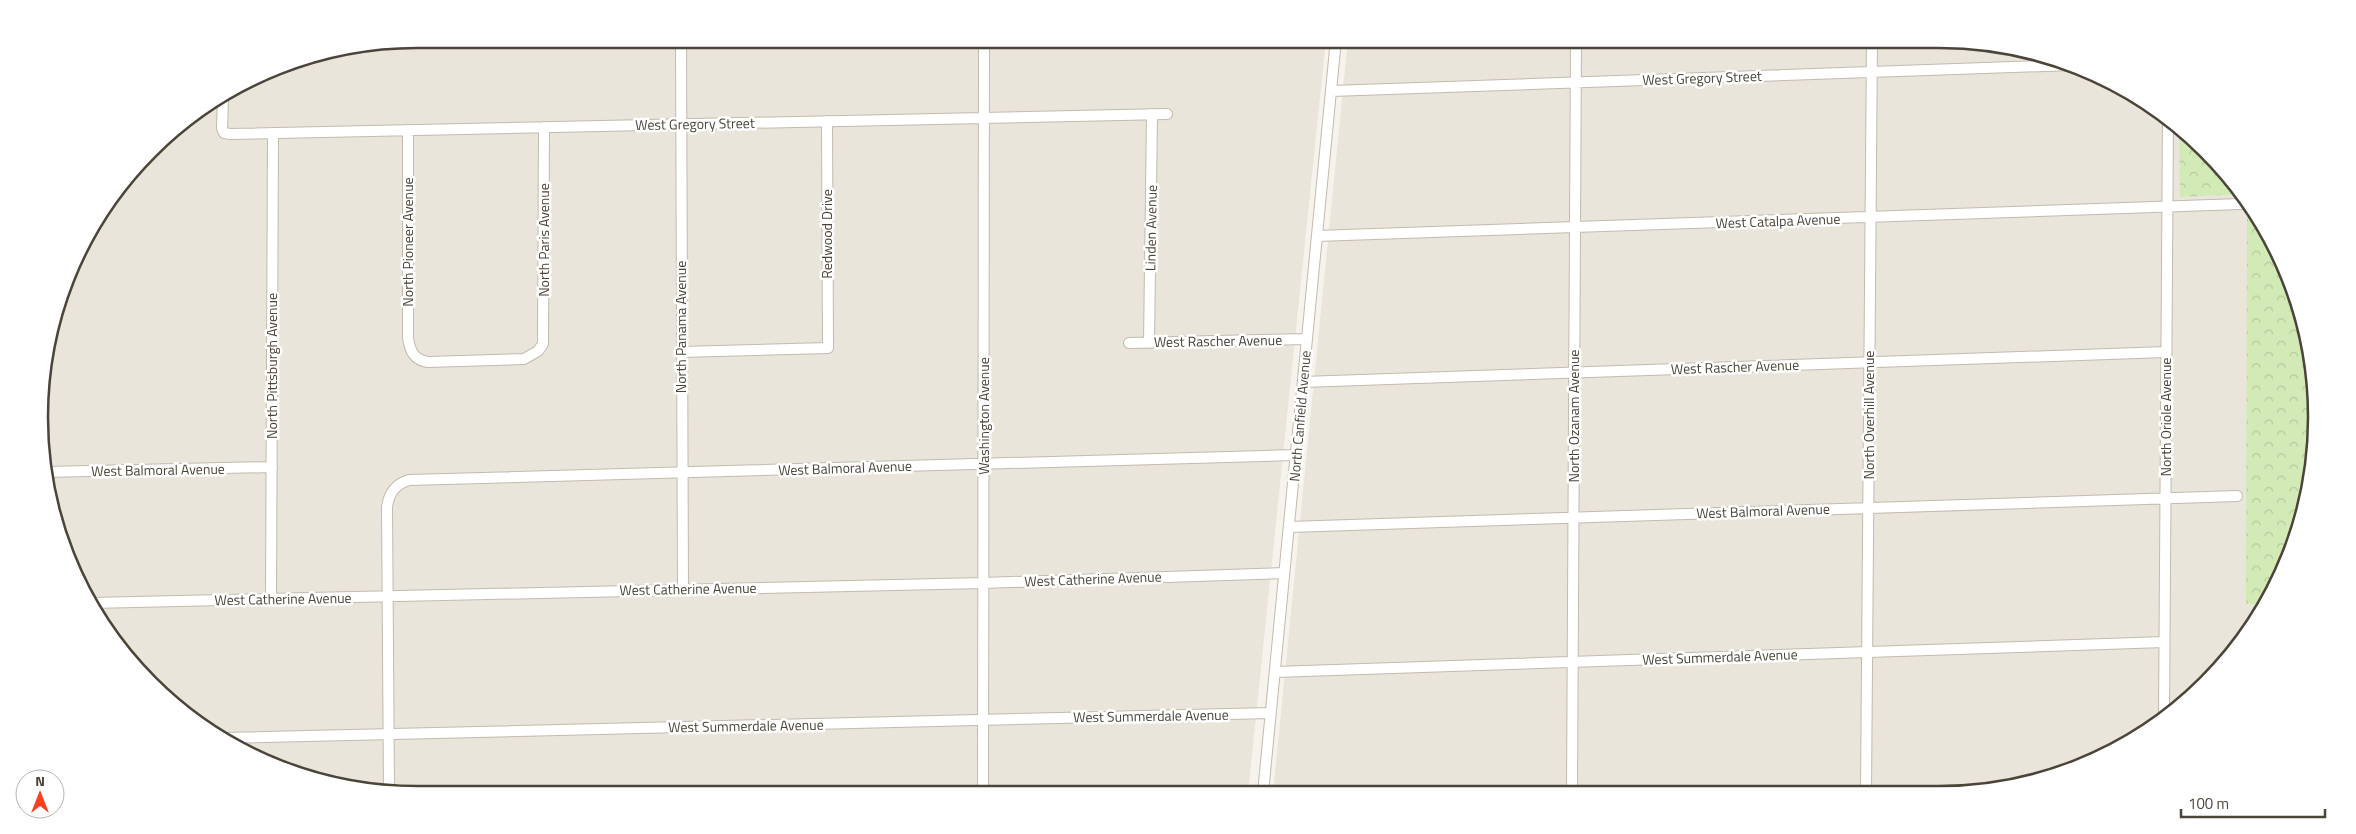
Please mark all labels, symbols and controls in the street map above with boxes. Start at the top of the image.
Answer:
street label: West Gregory Street [1642,65,1762,90]
street label: West Gregory Street [635,112,755,135]
street label: North Pioneer Avenue [397,177,418,307]
street label: North Paris Avenue [533,183,554,297]
street label: Linden Avenue [1139,185,1162,271]
street label: Redwood Drive [816,189,837,279]
street label: West Catalpa Avenue [1715,208,1841,233]
street label: North Panama Avenue [670,261,691,393]
street label: North Pittsburgh Avenue [261,293,282,439]
street label: West Rascher Avenue [1154,329,1282,352]
street label: North Canfield Avenue [1283,350,1316,482]
street label: North Ozanam Avenue [1563,350,1584,482]
street label: North Overhill Avenue [1858,351,1879,479]
street label: West Rascher Avenue [1671,354,1799,379]
street label: Washington Avenue [973,357,994,475]
street label: North Oriole Avenue [2155,358,2176,476]
street label: West Balmoral Avenue [778,455,912,480]
street label: West Balmoral Avenue [91,458,225,481]
street label: West Balmoral Avenue [1696,498,1830,523]
street label: West Catherine Avenue [1024,566,1162,591]
street label: West Catherine Avenue [619,577,757,600]
street label: West Catherine Avenue [214,587,352,610]
street label: West Summerdale Avenue [1642,643,1798,670]
street label: West Summerdale Avenue [1073,704,1229,727]
street label: West Summerdale Avenue [668,714,824,737]
north arrow [15,769,65,819]
text: N [35,770,45,791]
scale bar [2181,786,2325,818]
text: 100 m [2188,792,2229,815]

